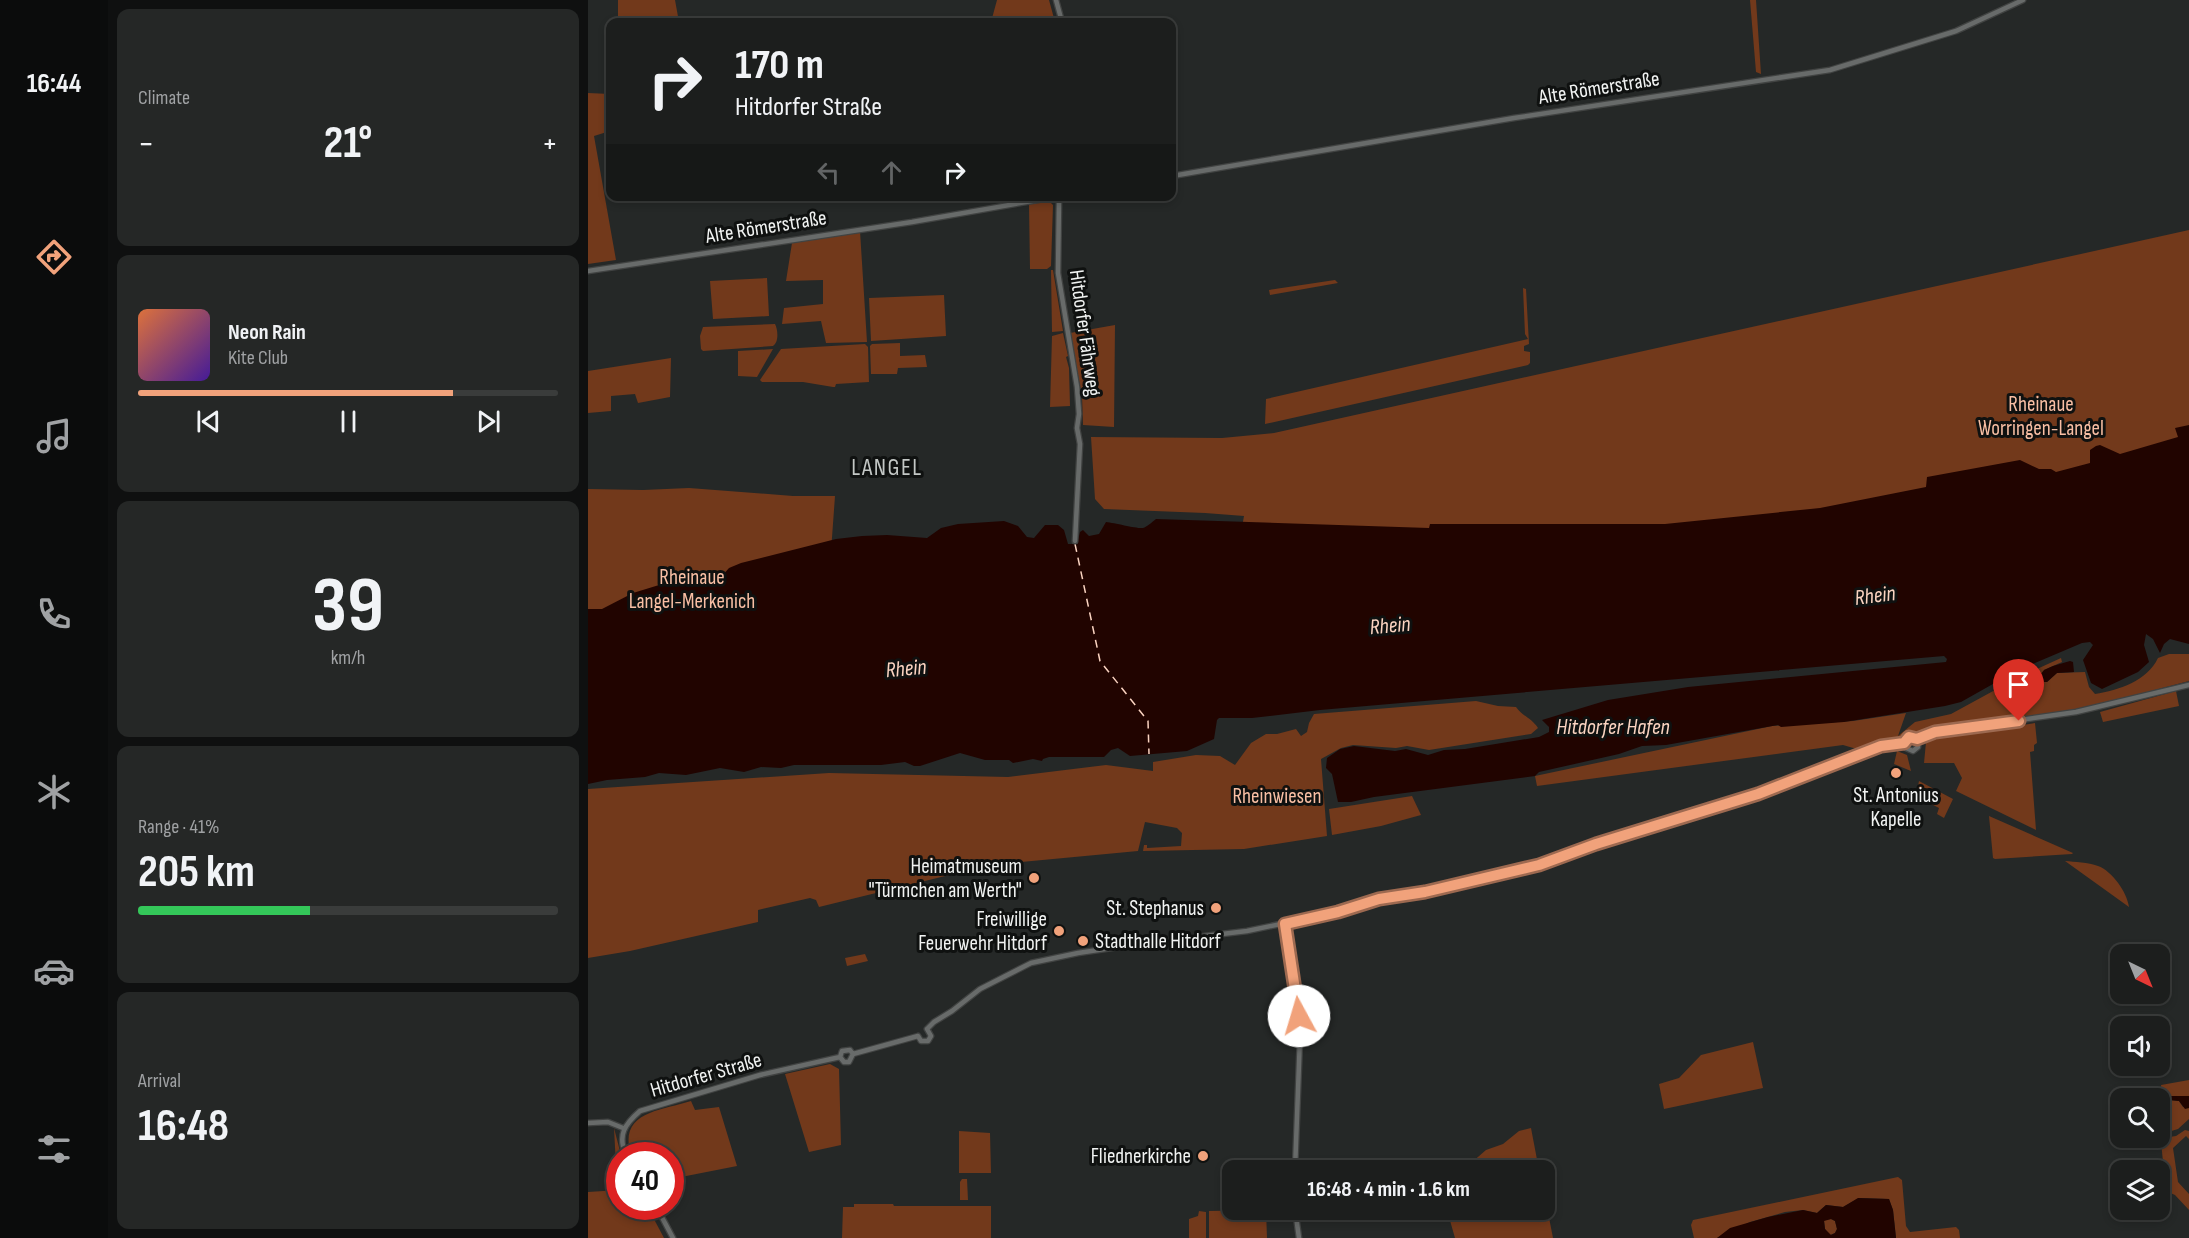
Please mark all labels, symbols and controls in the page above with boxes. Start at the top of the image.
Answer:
text: 170 m [735,40,824,91]
icon: right [636,42,714,120]
street label: Alte Römerstraße [1536,66,1661,110]
text: 16:44 [27,68,81,100]
text: Climate [138,86,190,110]
text: Hitdorfer Straße [735,91,882,123]
text: 21° [324,116,372,171]
text: − [138,124,154,164]
text: + [542,124,558,164]
icon: left [812,156,845,189]
icon: ahead [875,156,908,189]
icon: right [938,156,971,189]
street label: Alte Römerstraße [703,205,828,249]
icon: directions [33,236,75,278]
street label: Hitdorfer Fährweg [1064,268,1106,398]
text: Neon Rain [228,319,306,346]
text: Kite Club [228,346,288,370]
park label: Rheinaue Worringen-Langel [1978,392,2104,441]
icon: previous [192,405,225,438]
icon: pause [332,405,365,438]
icon: next [472,405,505,438]
icon: music [33,415,75,457]
district label: LANGEL [851,453,923,482]
text: 39 [312,560,384,653]
park label: Rheinaue Langel-Merkenich [629,565,755,614]
water label: Rhein [1853,580,1897,612]
icon: phone [33,593,75,635]
water label: Rhein [1368,611,1412,641]
text: km/h [331,646,365,670]
water label: Rhein [884,654,928,684]
pin [1993,659,2044,721]
icon: arrive [2002,668,2035,701]
water label: Hitdorfer Hafen [1556,714,1670,741]
marker: St. Antonius Kapelle [1889,766,1903,780]
icon: climate [33,771,75,813]
place label: St. Antonius Kapelle [1853,783,1939,832]
park label: Rheinwiesen [1232,784,1322,809]
text: Range · 41% [138,815,219,839]
text: 205 km [138,845,255,900]
place label: Heimatmuseum "Türmchen am Werth" [869,854,1022,903]
marker: Heimatmuseum "Türmchen am Werth" [1027,871,1041,885]
place label: St. Stephanus [1106,896,1204,921]
marker: St. Stephanus [1209,901,1223,915]
place label: Freiwillige Feuerwehr Hitdorf [918,907,1048,956]
marker: Freiwillige Feuerwehr Hitdorf [1052,924,1066,938]
place label: Stadthalle Hitdorf [1095,929,1222,954]
marker: Stadthalle Hitdorf [1076,934,1090,948]
north arrow [2110,944,2170,1004]
map controls [2110,944,2170,1220]
icon: car [33,950,75,992]
position arrow [1267,984,1331,1048]
button: sound [2110,1016,2170,1076]
street label: Hitdorfer Straße [648,1047,764,1103]
text: Arrival [138,1069,181,1093]
button: search [2110,1088,2170,1148]
text: 16:48 [138,1099,229,1154]
icon: filters [33,1128,75,1170]
speed limit sign: 40 [606,1142,684,1220]
place label: Fliednerkirche [1091,1144,1191,1169]
marker: Fliednerkirche [1196,1149,1210,1163]
button: layers [2110,1160,2170,1220]
text: 16:48 · 4 min · 1.6 km [1307,1176,1470,1203]

